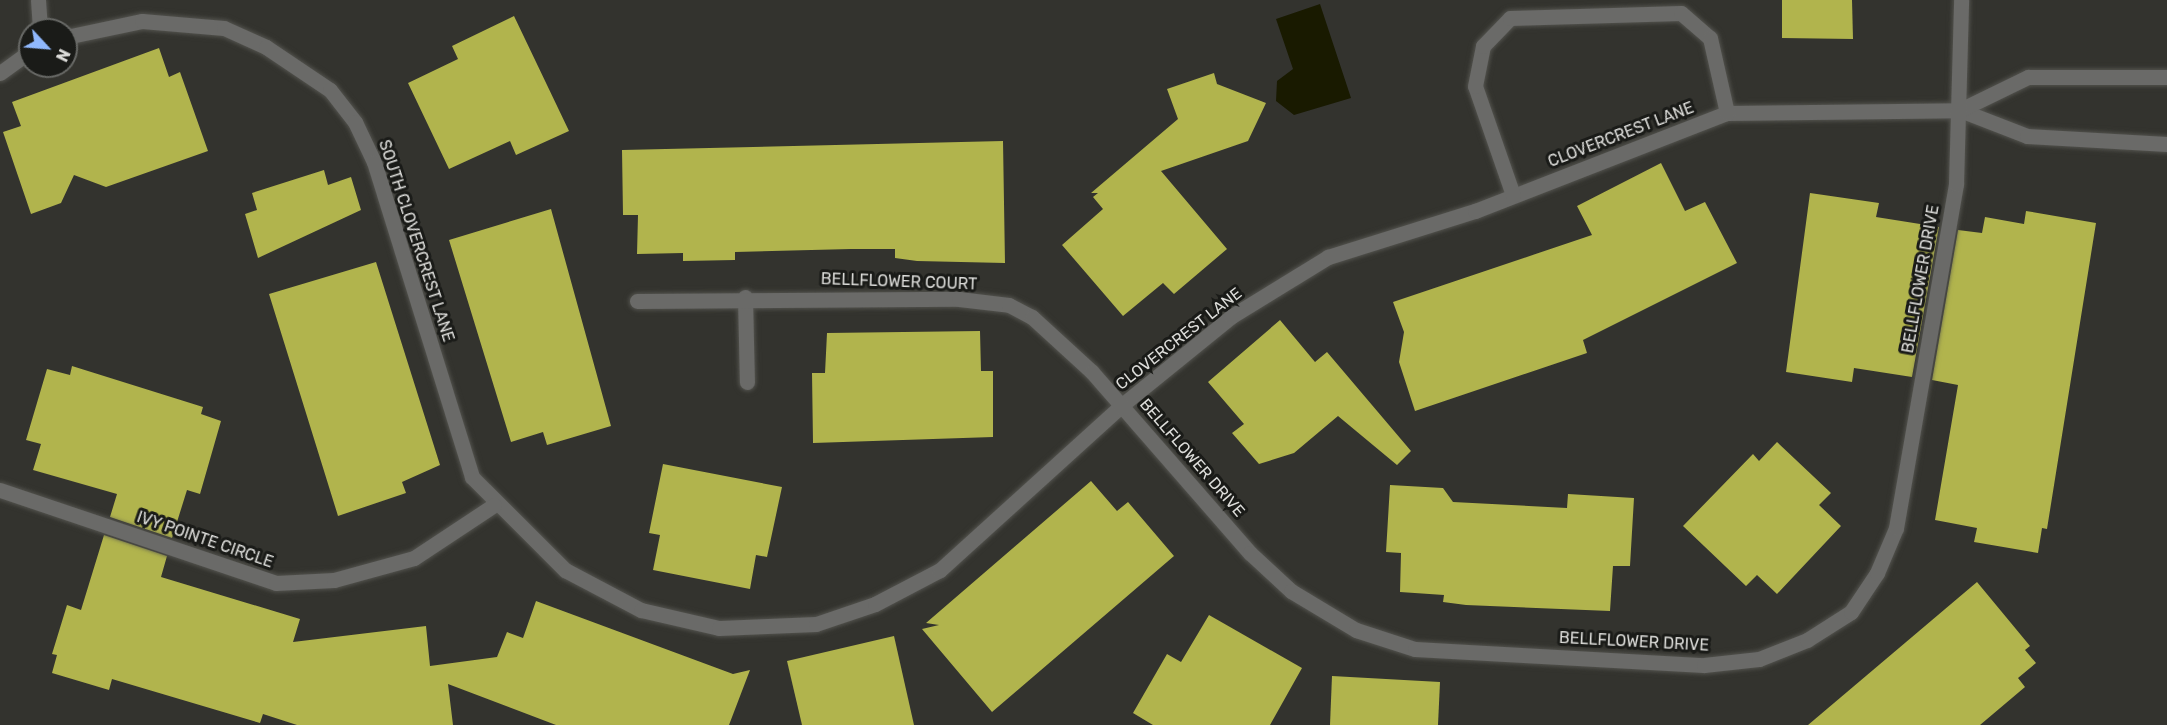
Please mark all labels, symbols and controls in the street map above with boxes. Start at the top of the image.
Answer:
north arrow [18,18,78,78]
text: N [52,46,74,65]
street label: CLOVERCREST LANE [1545,98,1697,172]
street label: SOUTH CLOVERCREST LANE [374,137,458,345]
street label: BELLFLOWER DRIVE [1899,203,1943,355]
street label: BELLFLOWER COURT [820,270,978,294]
street label: CLOVERCREST LANE [1112,284,1246,394]
street label: BELLFLOWER DRIVE [1135,395,1249,521]
street label: IVY POINTE CIRCLE [134,508,276,572]
street label: BELLFLOWER DRIVE [1558,628,1710,656]

